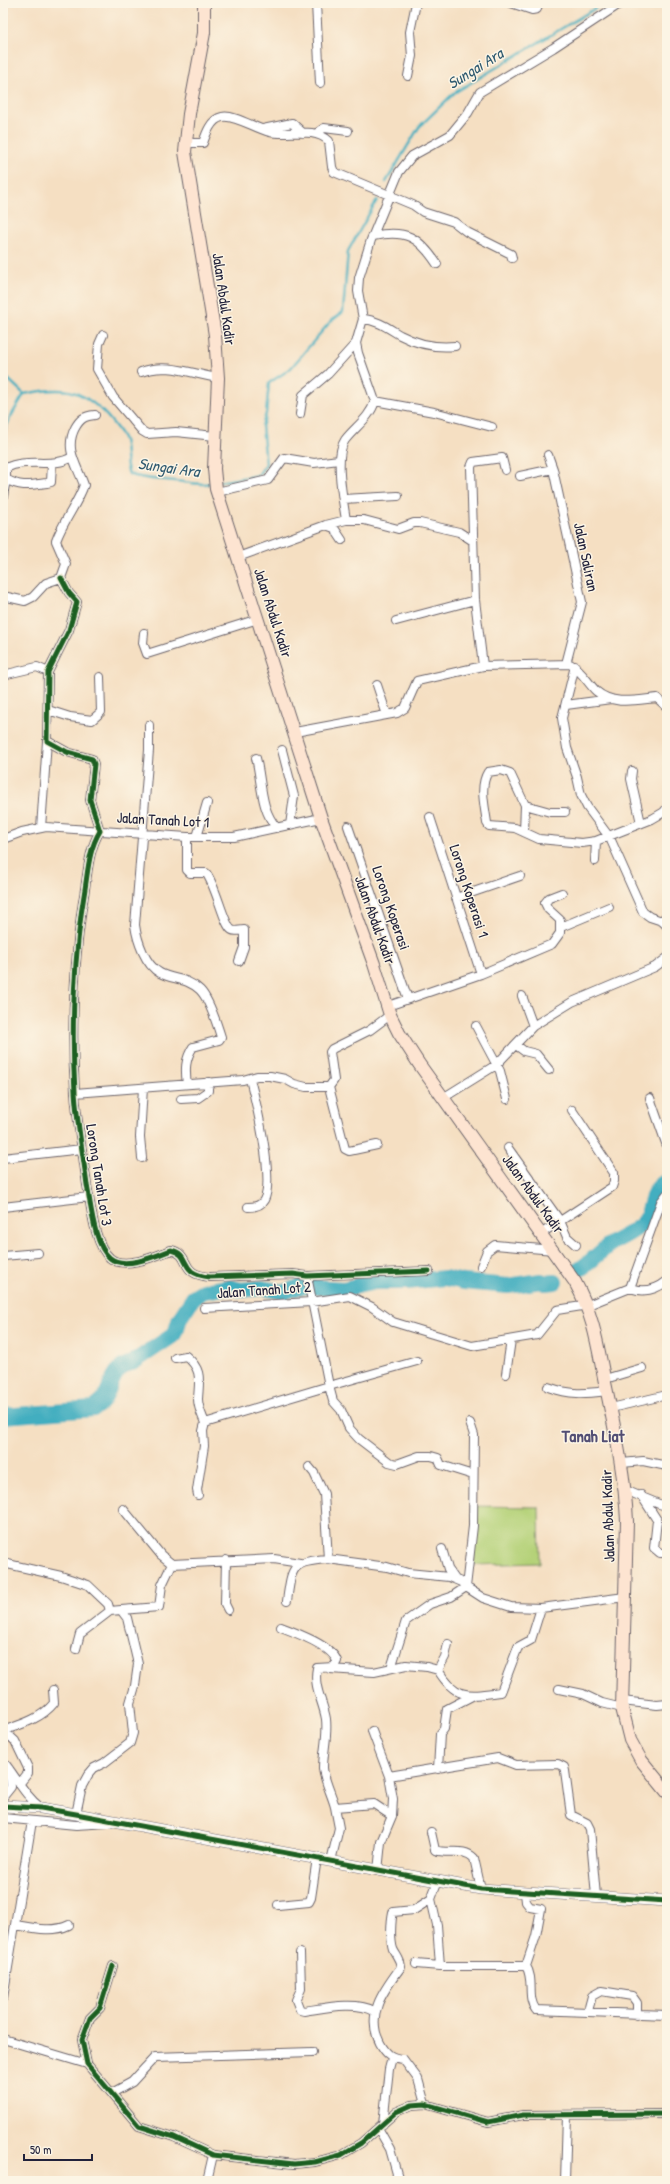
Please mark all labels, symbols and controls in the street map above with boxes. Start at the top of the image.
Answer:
water label: Sungai Ara [443,41,509,94]
street label: Jalan Abdul Kadir [208,251,241,347]
water label: Sungai Ara [137,452,203,482]
street label: Jalan Saliran [569,520,604,594]
street label: Jalan Abdul Kadir [249,565,298,661]
street label: Jalan Tanah Lot 1 [116,807,210,832]
street label: Lorong Koperasi 1 [445,842,494,940]
street label: Lorong Koperasi [367,863,416,953]
street label: Jalan Abdul Kadir [350,873,401,967]
street label: Lorong Tanah Lot 3 [81,1123,118,1228]
street label: Jalan Abdul Kadir [498,1150,569,1238]
street label: Jalan Tanah Lot 2 [216,1276,312,1303]
district label: Tanah Liat [561,1424,625,1447]
street label: Jalan Abdul Kadir [595,1469,620,1563]
scale bar [24,2136,92,2162]
text: 50 m [30,2141,51,2158]

